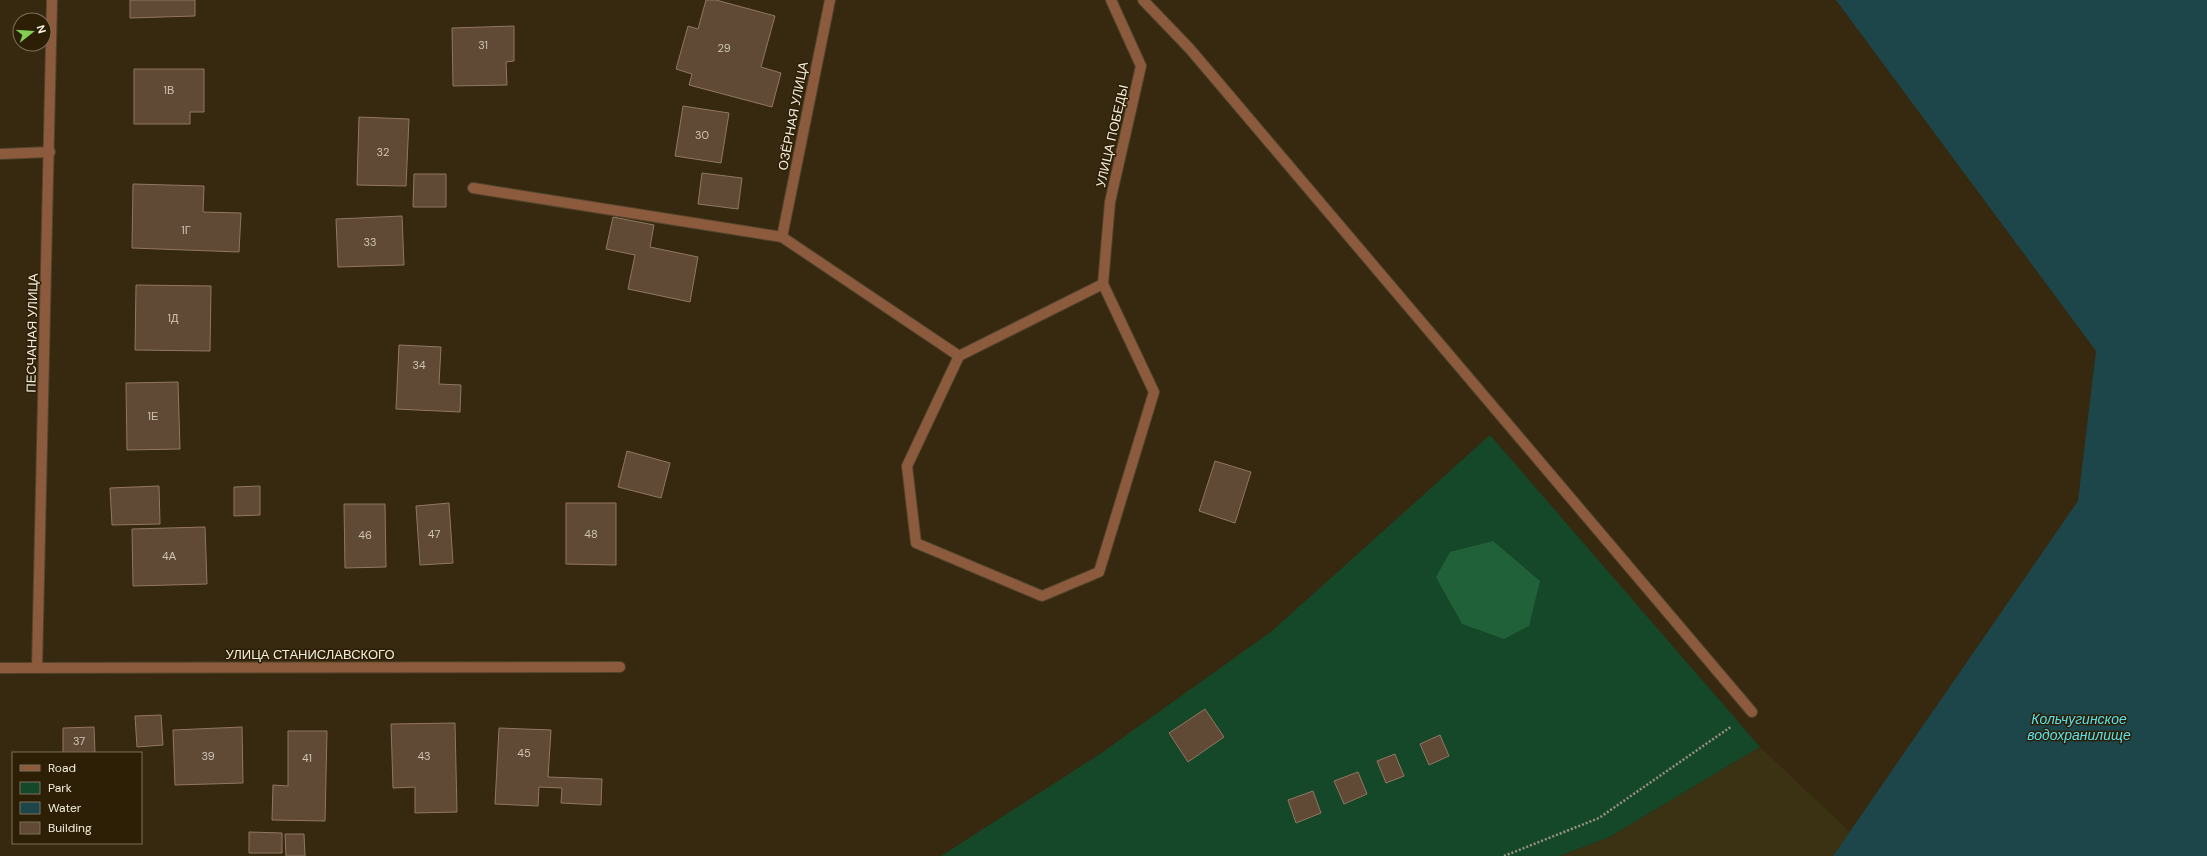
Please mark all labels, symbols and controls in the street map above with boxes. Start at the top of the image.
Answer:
north arrow [12,12,52,52]
text: N [34,23,49,35]
house number: 31 [478,38,488,52]
house number: 29 [717,41,731,55]
street label: ОЗЁРНАЯ УЛИЦА [774,60,812,172]
house number: 1В [164,83,174,97]
street label: УЛИЦА ПОБЕДЫ [1092,83,1132,189]
house number: 30 [695,128,709,142]
house number: 32 [377,145,389,159]
house number: 1Г [181,223,191,237]
house number: 33 [363,235,377,249]
street label: ПЕСЧАНАЯ УЛИЦА [22,273,42,393]
house number: 1Д [168,311,179,325]
house number: 34 [412,358,426,372]
house number: 1Е [148,409,158,423]
house number: 47 [428,527,440,541]
house number: 48 [584,527,598,541]
house number: 46 [358,528,372,542]
house number: 4А [162,549,177,563]
street label: УЛИЦА СТАНИСЛАВСКОГО [225,646,395,663]
water label: Кольчугинское водохранилище [2027,710,2131,744]
house number: 37 [73,734,85,748]
house number: 45 [517,746,531,760]
house number: 39 [201,749,215,763]
house number: 43 [417,749,431,763]
house number: 41 [302,751,312,765]
legend [12,752,142,844]
text: Road [48,760,76,776]
text: Park [48,780,72,796]
text: Water [48,800,82,816]
text: Building [48,820,92,836]

